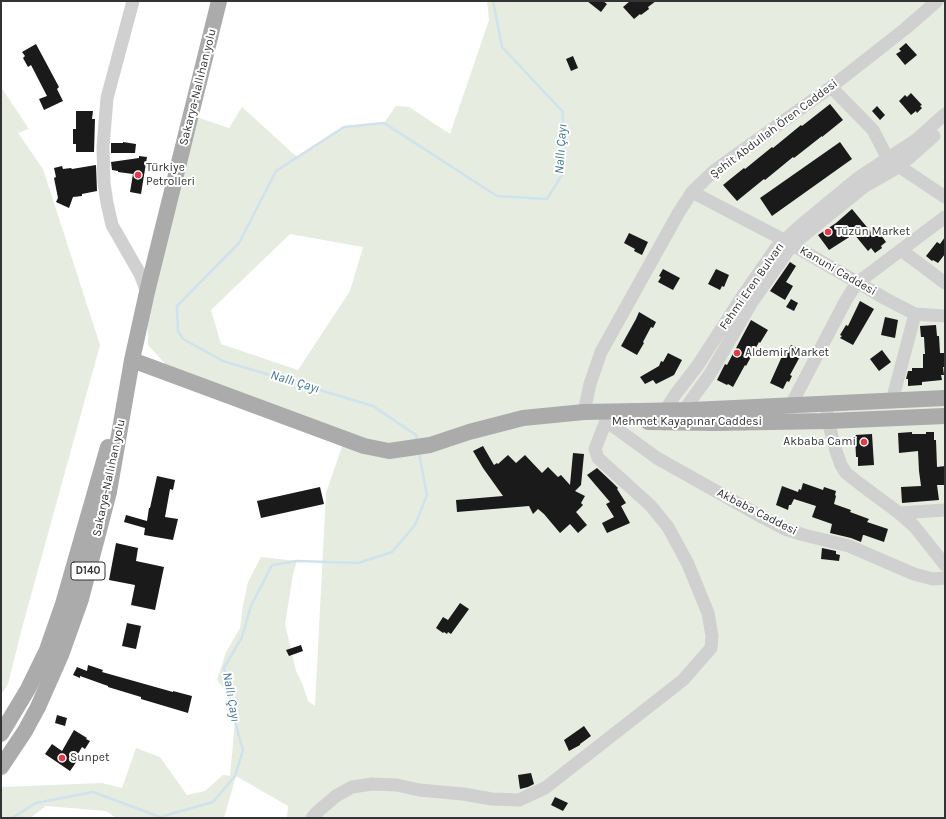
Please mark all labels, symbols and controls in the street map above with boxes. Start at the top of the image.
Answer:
street label: Sakarya-Nallıhan yolu [177,27,219,147]
street label: Şehit Abdullah Ören Caddesi [707,76,841,182]
water label: Nallı Çayı [551,123,571,175]
place label: Türkiye Petrolleri [146,161,195,189]
marker: Türkiye Petrolleri [133,170,143,180]
place label: Tüzün Market [836,225,910,239]
marker: Tüzün Market [823,227,833,237]
street label: Fehmi Eren Bulvarı [717,240,787,332]
street label: Kanuni Caddesi [797,243,879,299]
place label: Aldemir Market [745,346,829,360]
marker: Aldemir Market [732,348,742,358]
water label: Nallı Çayı [269,367,321,397]
street label: Mehmet Kayapınar Caddesi [612,415,762,429]
street label: Sakarya-Nallıhan yolu [90,418,128,538]
place label: Akbaba Cami [783,435,856,449]
marker: Akbaba Cami [859,437,869,447]
street label: Akbaba Caddesi [714,486,800,538]
road number: D140 [71,562,105,580]
water label: Nallı Çayı [219,671,243,723]
place label: Sunpet [70,751,109,765]
marker: Sunpet [57,753,67,763]

